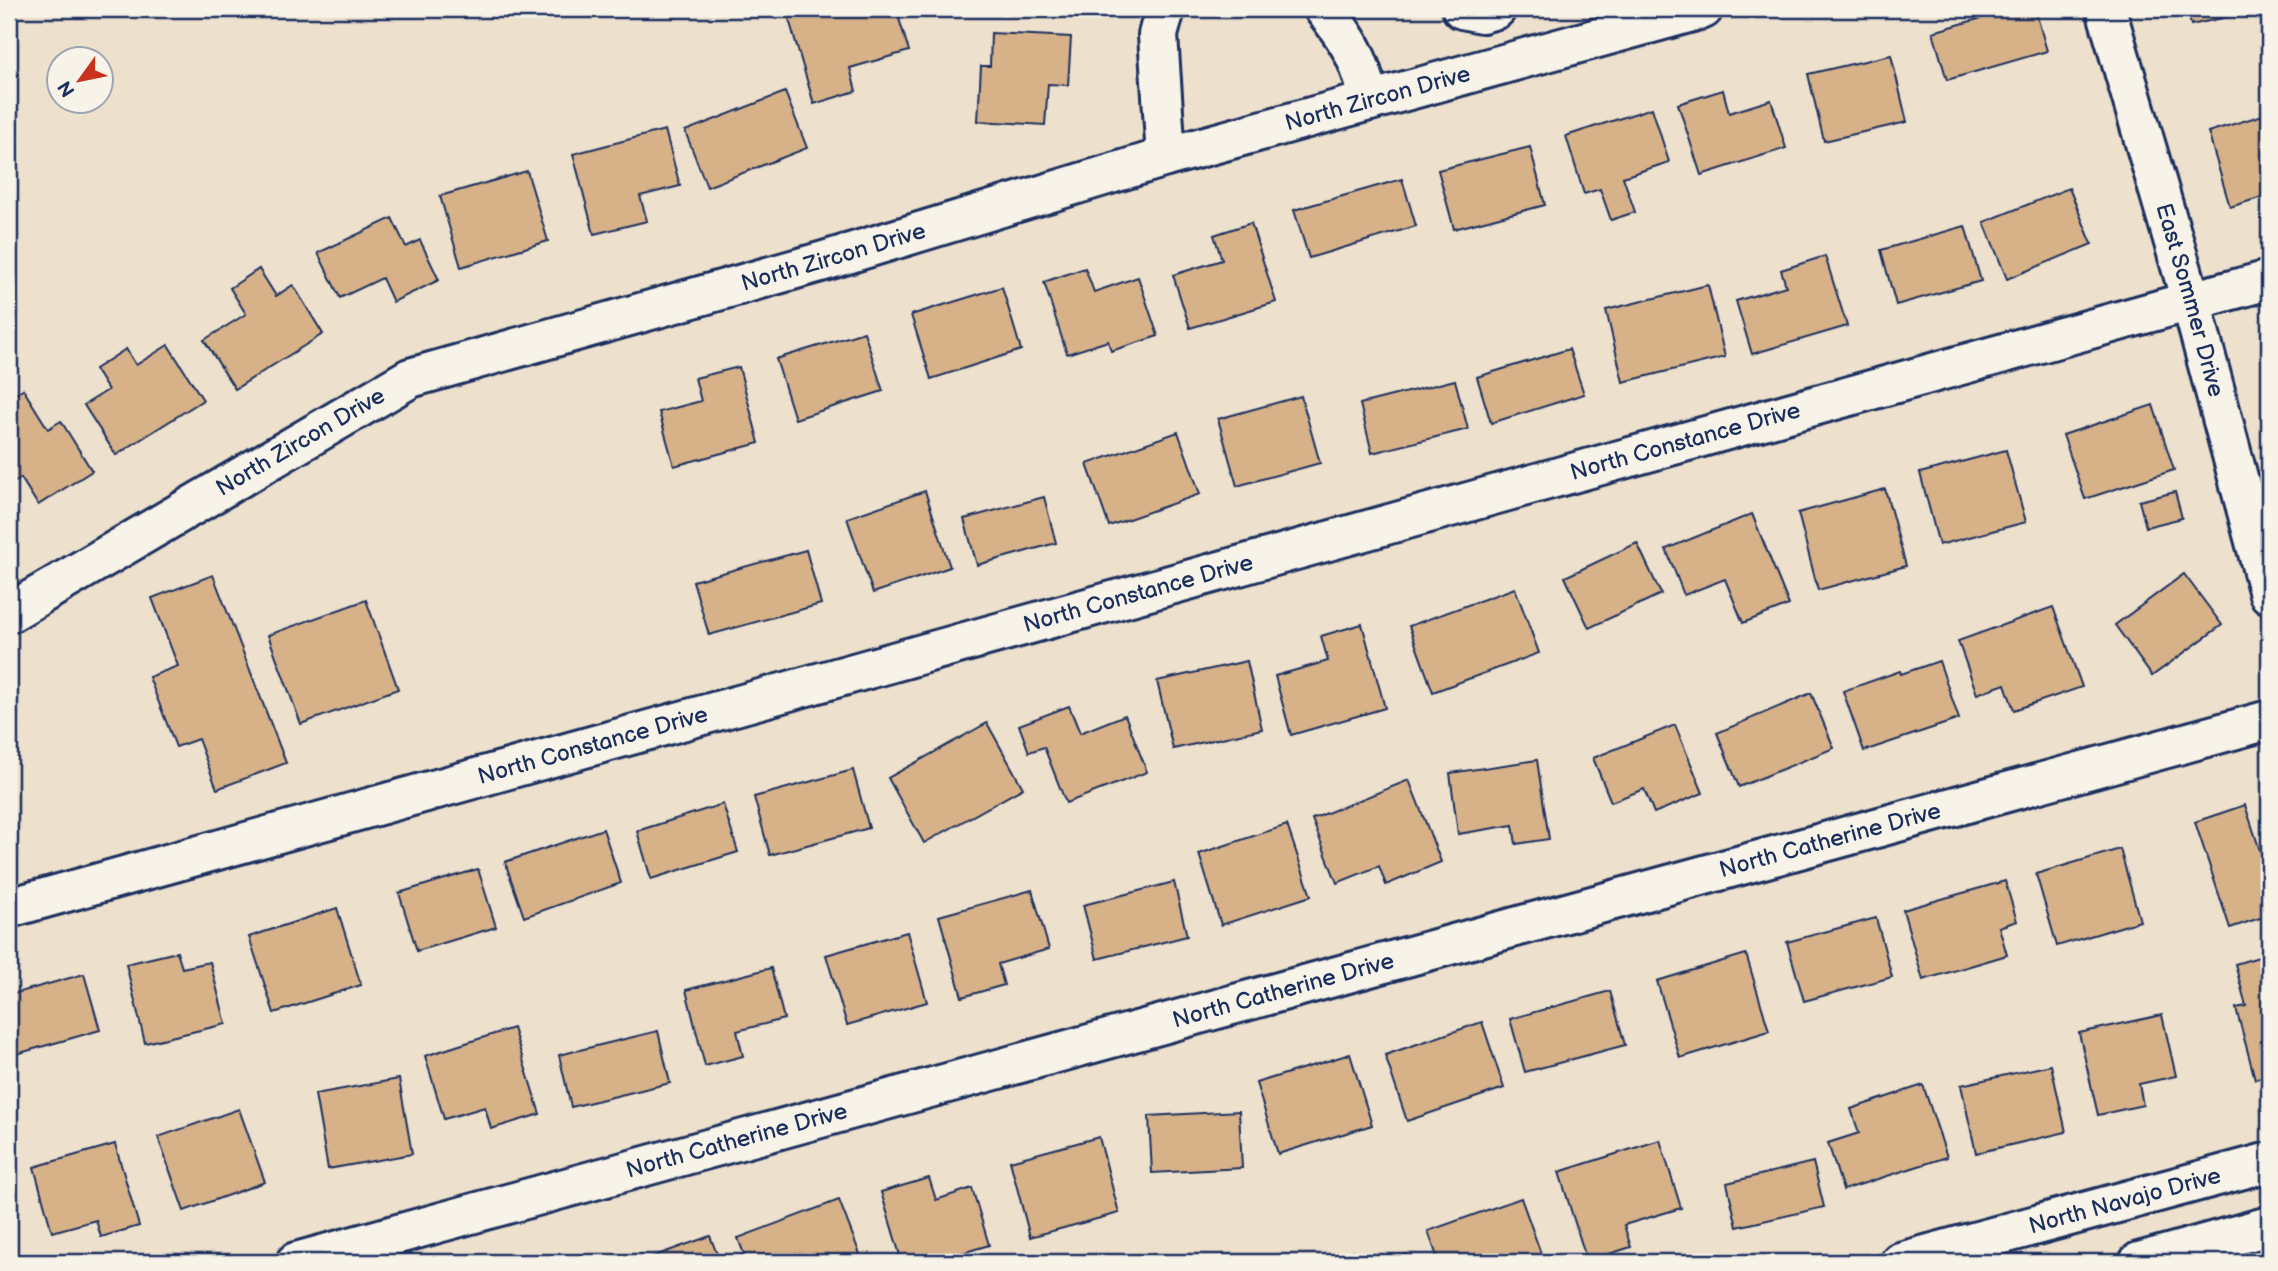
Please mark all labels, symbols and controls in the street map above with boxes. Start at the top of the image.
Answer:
north arrow [46,46,116,116]
street label: North Zircon Drive [1282,60,1473,138]
text: N [53,76,81,101]
street label: East Sommer Drive [2149,200,2230,400]
street label: North Zircon Drive [738,217,929,298]
street label: North Zircon Drive [211,382,390,502]
street label: North Constance Drive [1567,396,1803,487]
street label: North Constance Drive [1020,549,1256,639]
street label: North Constance Drive [475,700,711,791]
street label: North Catherine Drive [1716,797,1944,884]
street label: North Catherine Drive [1170,947,1397,1035]
street label: North Catherine Drive [623,1097,851,1185]
street label: North Navajo Drive [2026,1162,2224,1240]

